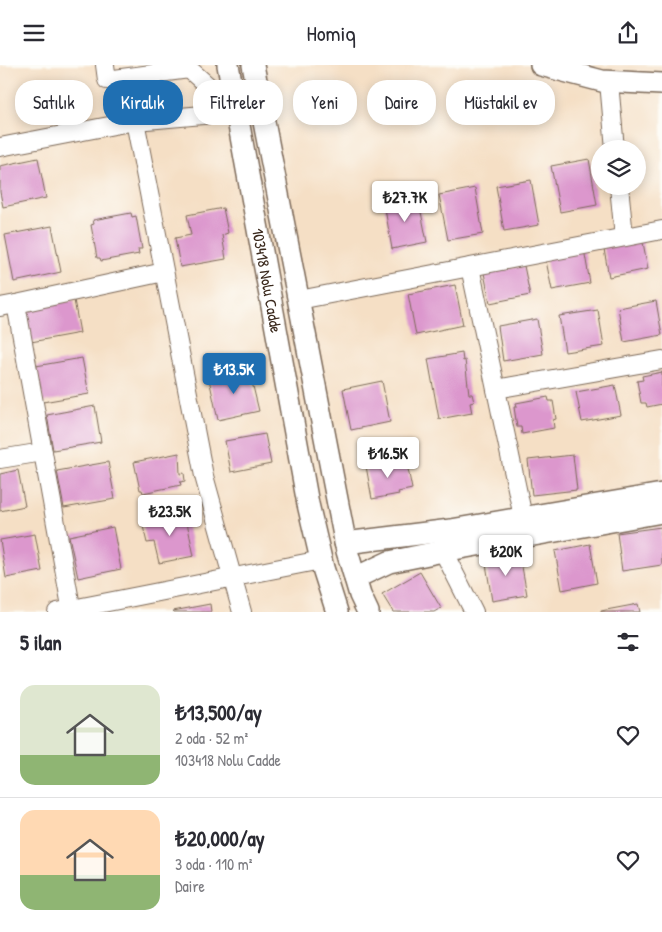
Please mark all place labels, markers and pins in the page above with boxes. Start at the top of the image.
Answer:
pin: ₺27.7K [364,181,446,223]
pin: ₺13.5K [193,353,275,395]
pin: ₺16.5K [347,437,429,479]
pin: ₺23.5K [129,495,211,537]
pin: ₺20K [476,535,536,577]

